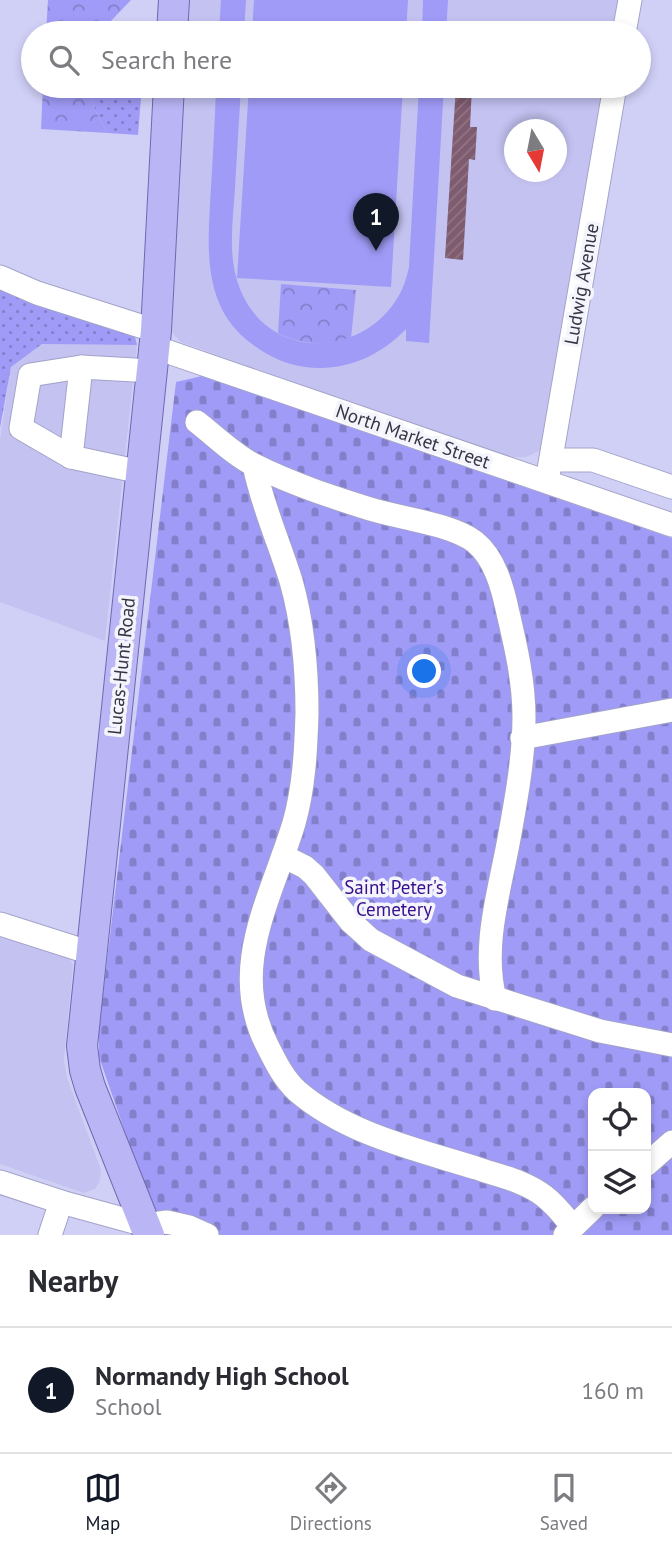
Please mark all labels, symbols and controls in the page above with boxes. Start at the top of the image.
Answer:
search box [21,21,651,98]
icon: search [45,41,83,79]
text: Search here [101,43,232,76]
north arrow [504,119,567,182]
pin: 1 [353,193,399,251]
street label: Ludwig Avenue [559,221,603,347]
street label: North Market Street [333,398,494,474]
street label: Lucas-Hunt Road [102,596,140,736]
your location [407,654,441,688]
park label: Saint Peter's Cemetery [344,875,444,921]
map controls [588,1088,651,1214]
button: locate [588,1088,651,1151]
button: layers [588,1151,651,1214]
text: Nearby [28,1261,118,1300]
text: Normandy High School [95,1359,349,1392]
text: 1 [44,1376,58,1405]
text: 160 m [582,1376,644,1405]
text: School [95,1392,162,1421]
tab: Map [84,1469,122,1535]
tab: Directions [290,1469,372,1535]
tab: Saved [540,1469,588,1535]

